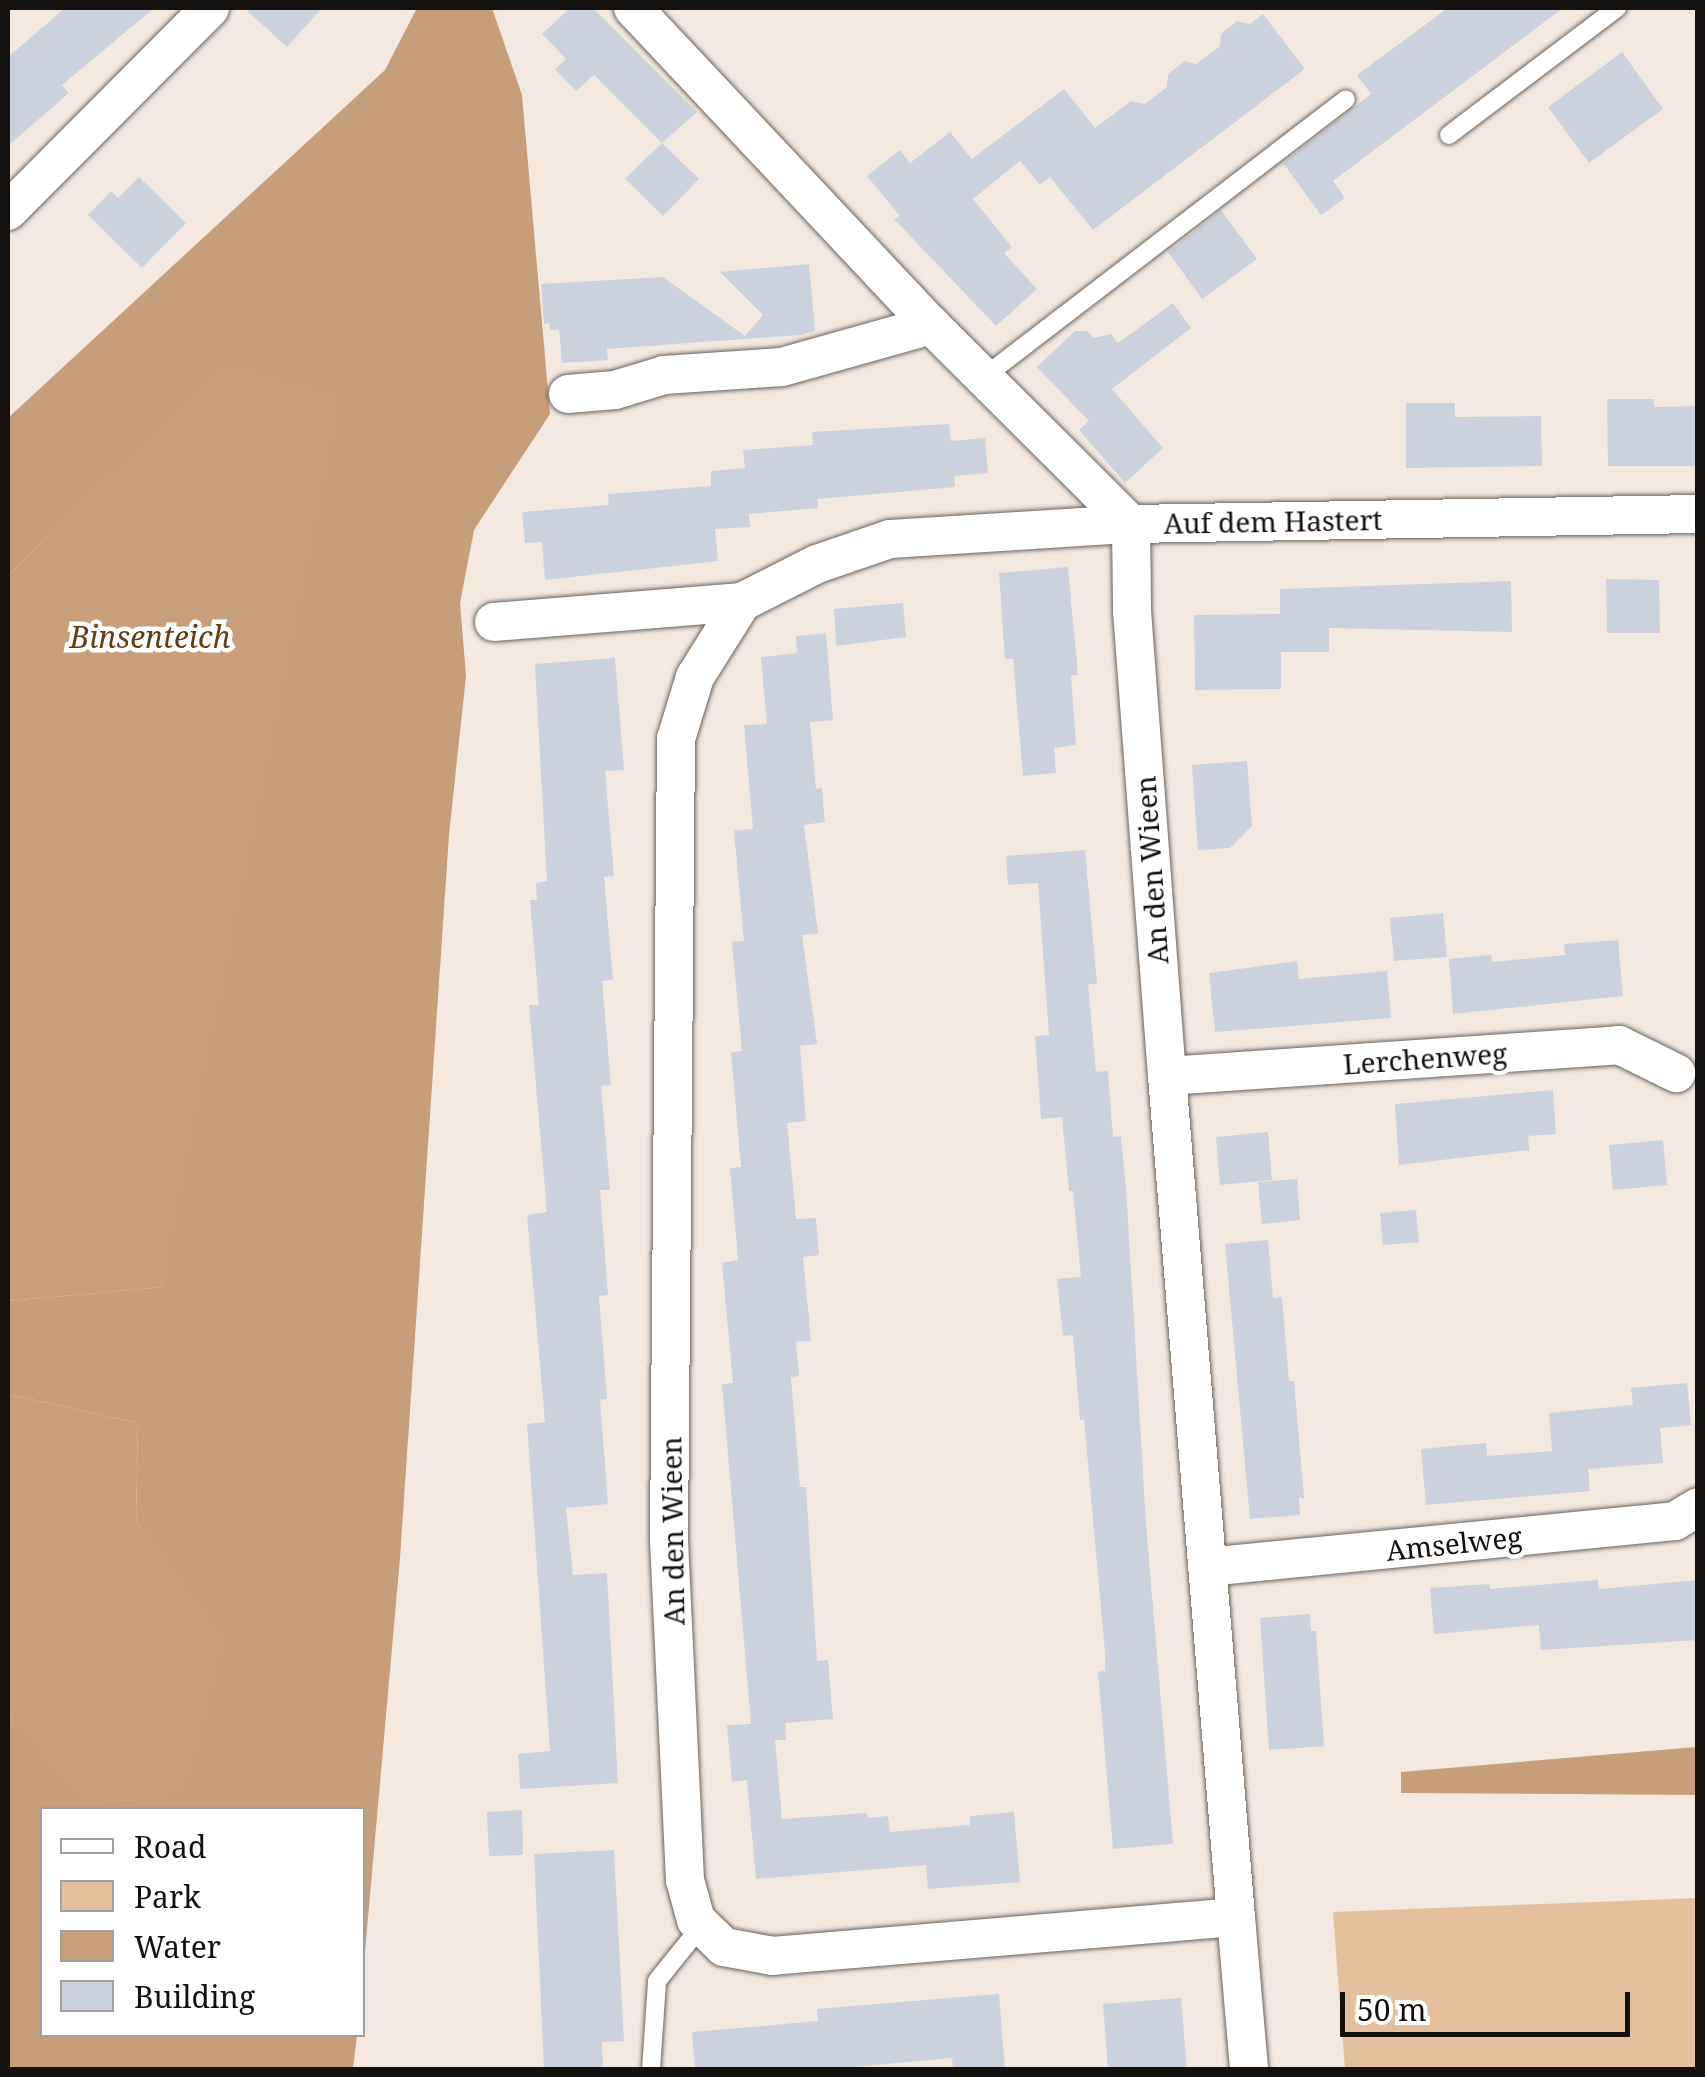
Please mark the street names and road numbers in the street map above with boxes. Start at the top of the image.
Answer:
street label: Auf dem Hastert [1163,502,1383,540]
street label: An den Wieen [1128,775,1174,965]
street label: Lerchenweg [1342,1036,1508,1080]
street label: An den Wieen [654,1436,690,1626]
street label: Amselweg [1384,1519,1524,1567]

